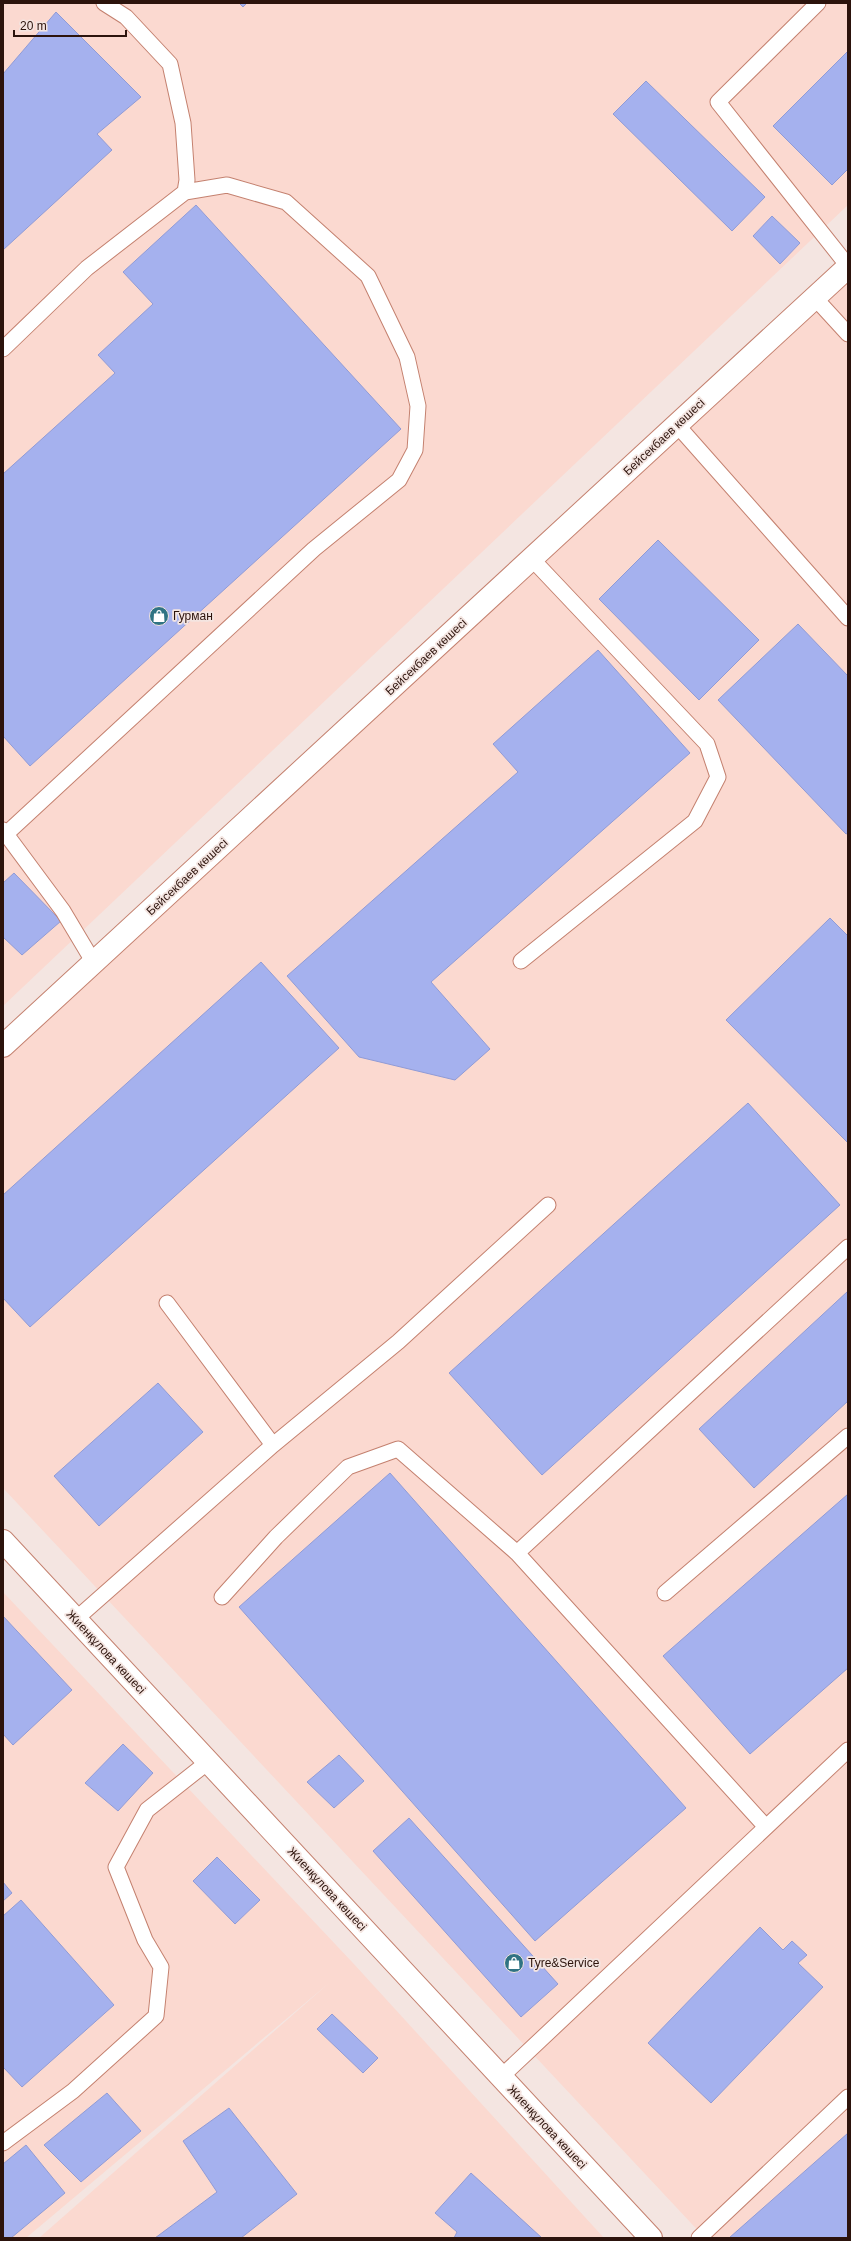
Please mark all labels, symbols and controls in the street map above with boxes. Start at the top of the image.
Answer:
scale bar [14,12,126,38]
text: 20 m [20,19,47,33]
street label: Бейсекбаев көшесі [620,396,708,478]
shop icon: Гурман [148,605,170,627]
place label: Гурман [173,609,213,623]
street label: Бейсекбаев көшесі [382,616,470,698]
street label: Бейсекбаев көшесі [143,836,231,918]
street label: Жиенқұлова көшесі [64,1607,148,1697]
street label: Жиенқұлова көшесі [285,1844,369,1934]
shop icon: Tyre&Service [503,1952,525,1974]
place label: Tyre&Service [528,1956,600,1970]
street label: Жиенқұлова көшесі [505,2082,589,2172]

